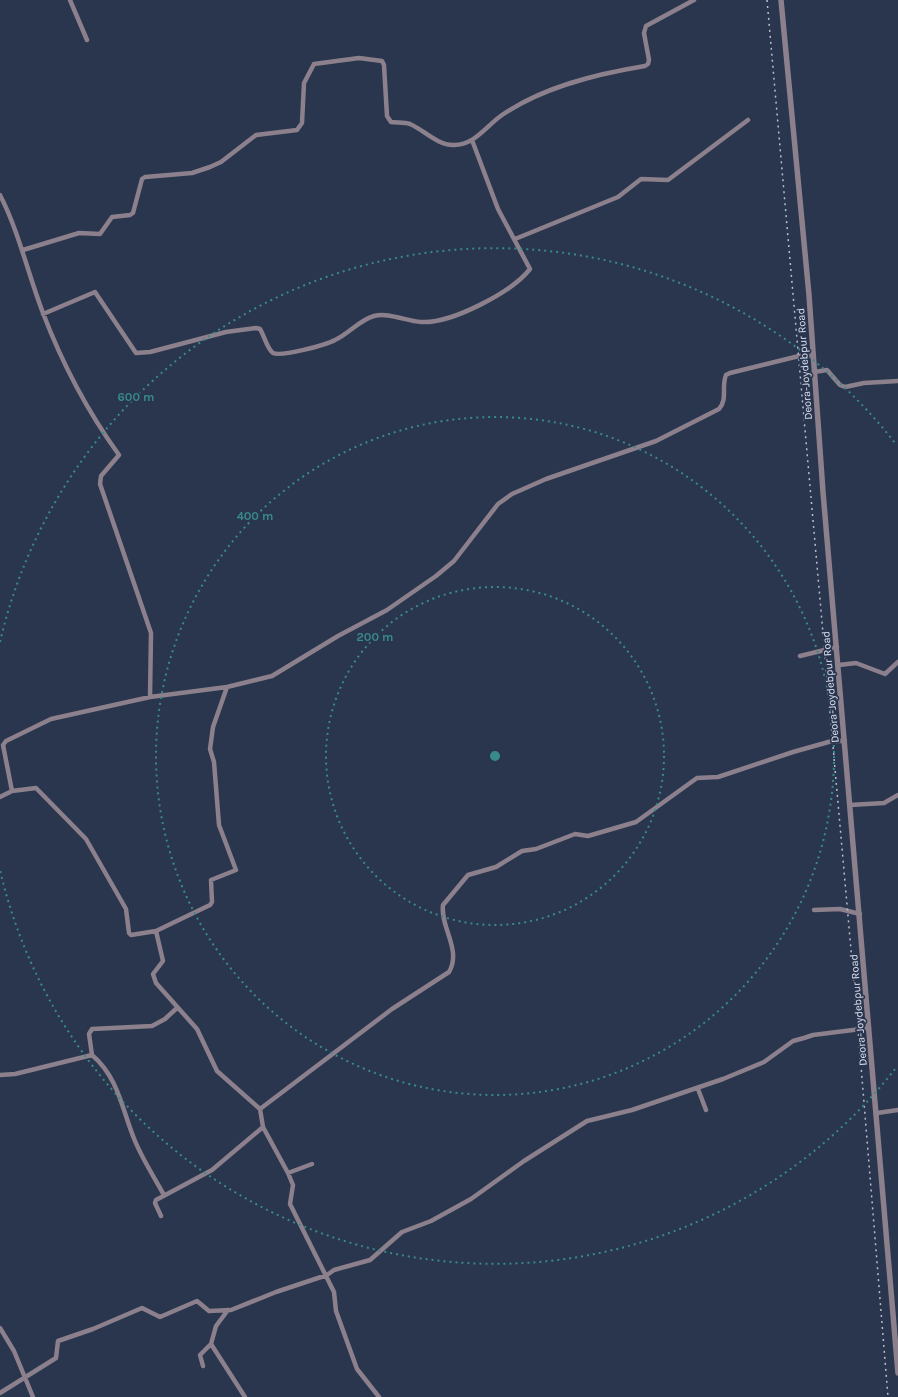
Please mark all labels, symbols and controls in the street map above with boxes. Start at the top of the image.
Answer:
street label: Deora-Joydebpur Road [794,308,815,420]
text: 600 m [118,390,154,404]
text: 400 m [237,509,273,523]
text: 200 m [357,630,393,644]
street label: Deora-Joydebpur Road [819,631,842,743]
centre of rings [488,749,502,763]
street label: Deora-Joydebpur Road [847,954,870,1066]

